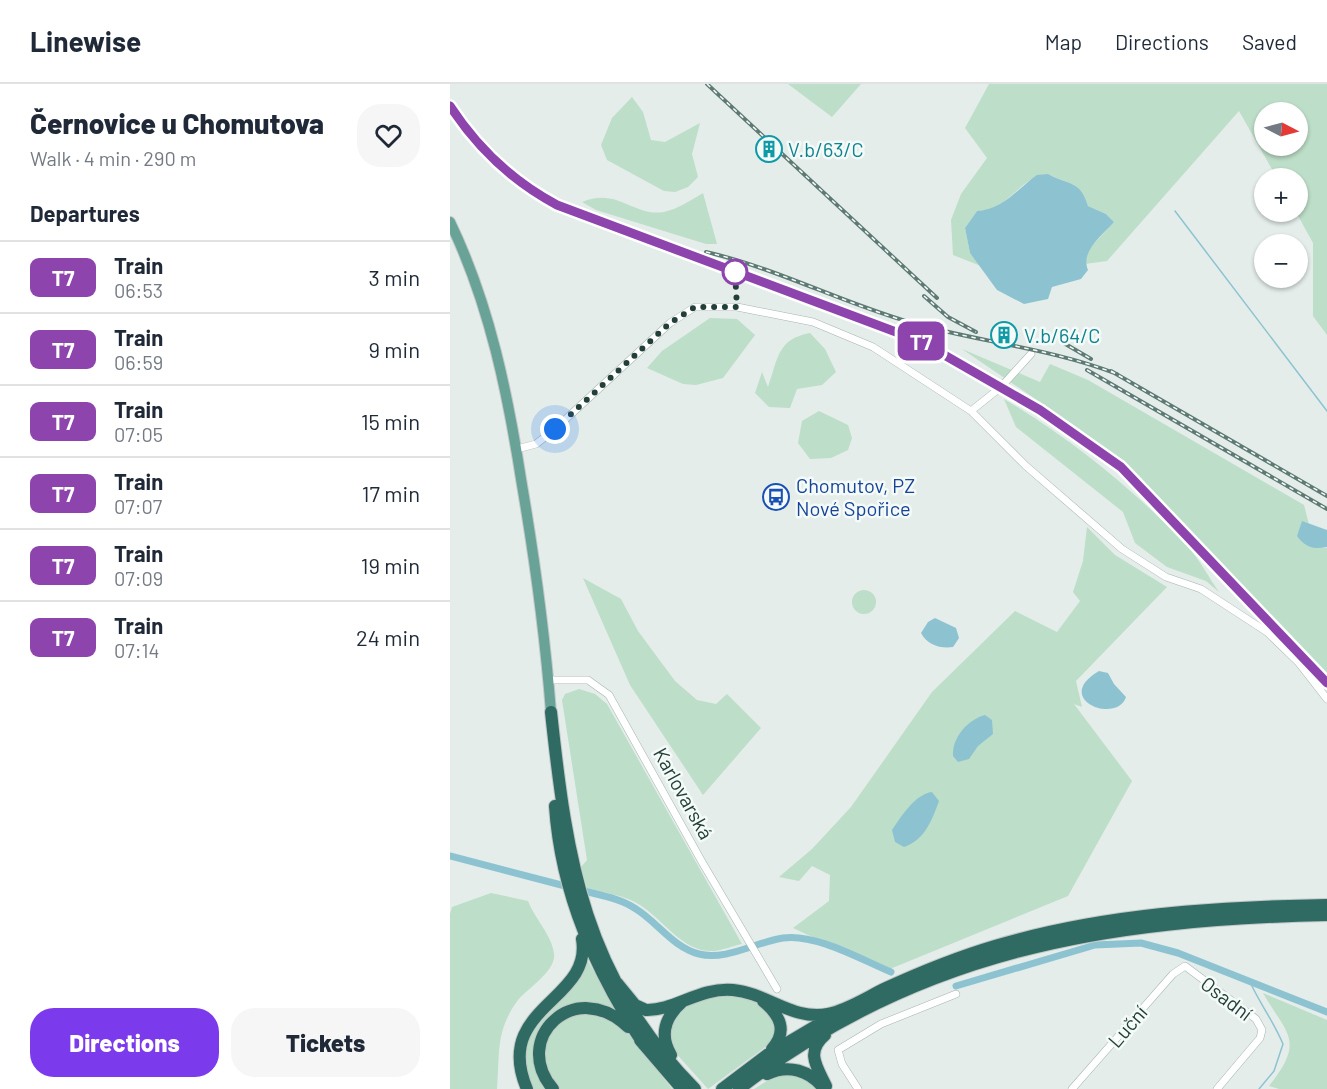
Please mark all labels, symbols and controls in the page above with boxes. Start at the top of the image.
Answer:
text: Linewise [30,24,141,58]
text: Map [1045,29,1082,54]
text: Directions [1115,29,1209,54]
text: Saved [1242,29,1297,54]
north arrow [1254,102,1308,156]
map controls [1254,102,1308,288]
button: heart [357,104,420,167]
text: Černovice u Chomutova [30,106,324,140]
building icon: V.b/63/C [754,134,784,164]
place label: V.b/63/C [788,137,864,161]
text: Walk · 4 min · 290 m [30,146,196,170]
button: + [1254,168,1308,222]
text: Departures [30,200,140,226]
button: − [1254,234,1308,288]
text: Train [114,252,163,278]
unlabelled marker [722,259,748,285]
text: 3 min [369,264,420,290]
text: T7 [52,265,74,290]
text: 06:53 [114,278,163,302]
building icon: V.b/64/C [989,320,1019,350]
line badge: T7 [894,322,948,360]
place label: V.b/64/C [1024,323,1100,347]
text: Train [114,324,163,350]
text: T7 [910,329,932,354]
text: 9 min [368,336,420,362]
text: T7 [52,337,74,362]
text: 06:59 [114,350,163,374]
text: Train [114,396,163,422]
text: 15 min [361,408,420,434]
text: T7 [52,409,74,434]
your location [540,414,570,444]
text: 07:05 [114,422,163,446]
text: Train [114,468,163,494]
place label: Chomutov, PZ Nové Spořice [796,473,915,520]
text: 17 min [362,480,420,506]
text: T7 [52,481,74,506]
bus stop icon: Chomutov, PZ Nové Spořice [761,482,791,512]
text: 07:07 [114,494,162,518]
text: Train [114,540,163,566]
text: 19 min [361,552,420,578]
text: T7 [52,553,74,578]
text: 07:09 [114,566,163,590]
text: Train [114,612,163,638]
text: 24 min [356,624,420,650]
text: T7 [52,625,74,650]
text: 07:14 [114,638,160,662]
street label: Karlovarská [649,743,719,843]
street label: Osadní [1197,971,1257,1025]
street label: Luční [1102,1000,1152,1052]
button: Directions [30,1008,219,1077]
button: Tickets [231,1008,420,1077]

